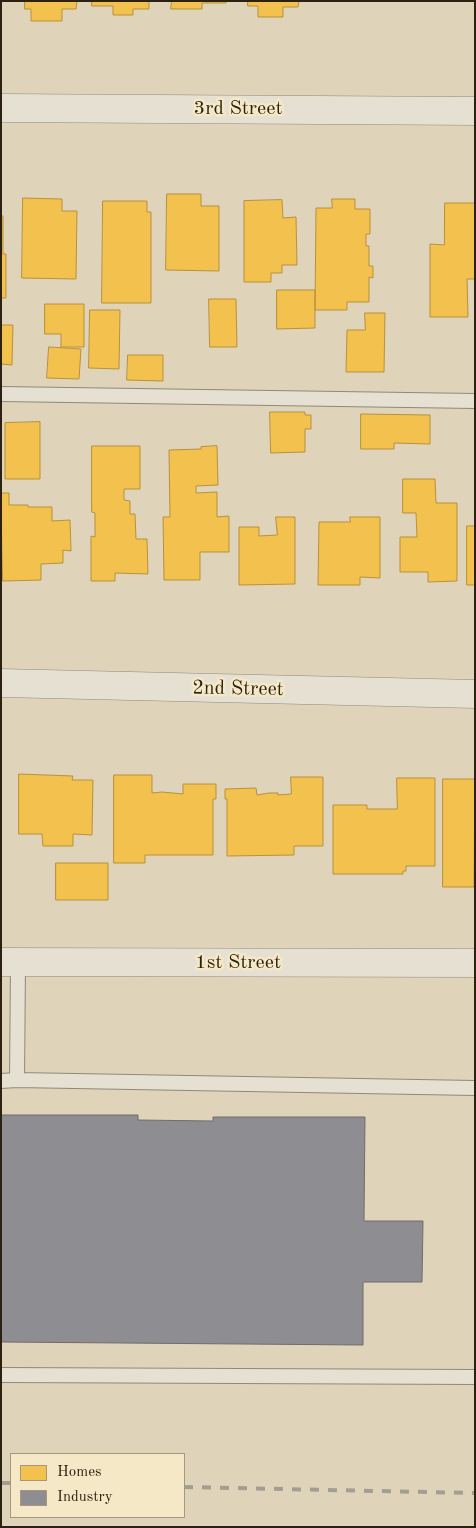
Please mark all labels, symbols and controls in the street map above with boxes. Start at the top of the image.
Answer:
street label: 3rd Street [194,97,282,121]
street label: 2nd Street [192,676,284,702]
street label: 1st Street [195,951,281,975]
legend [10,1453,185,1518]
text: Homes [57,1465,102,1480]
text: Industry [57,1490,113,1505]

